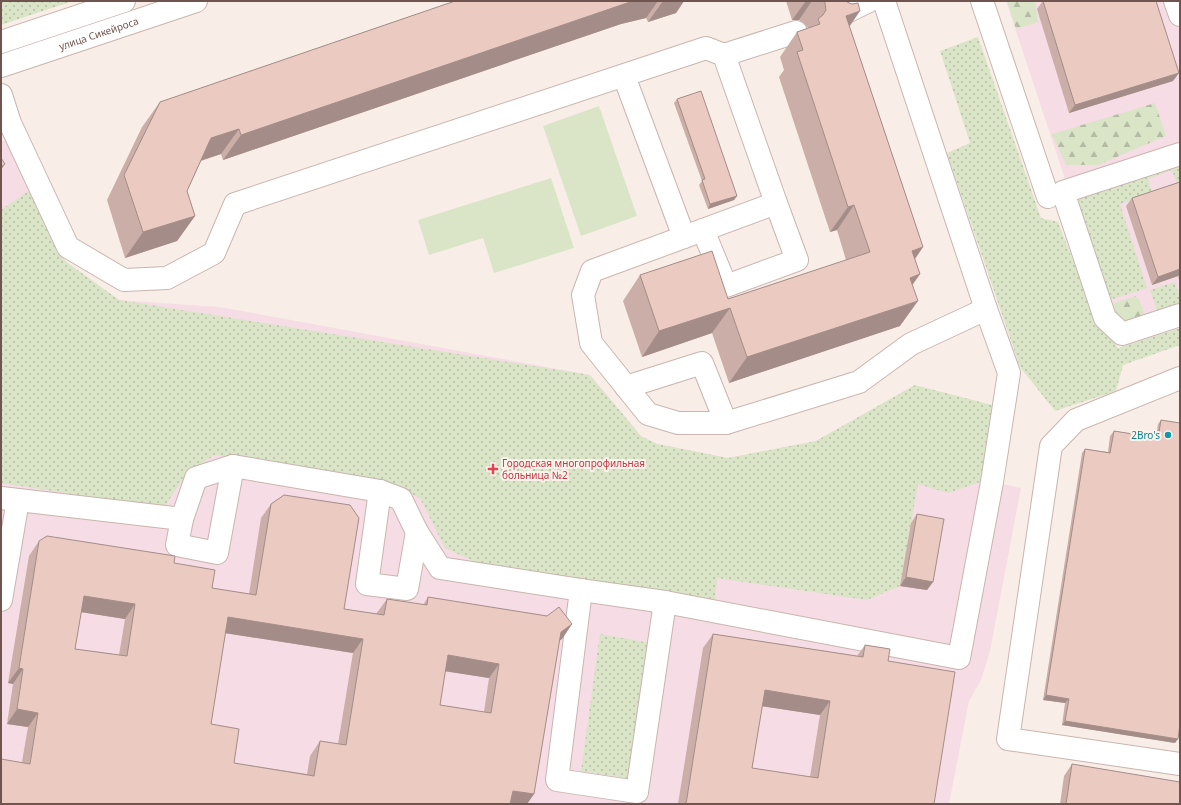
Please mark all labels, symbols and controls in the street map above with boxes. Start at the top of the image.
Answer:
street label: улица Сикейроса [57,14,140,53]
place label: 2Bro's [1131,428,1160,442]
marker: 2Bro's [1163,430,1173,440]
place label: Городская многопрофильная больница №2 [502,456,645,482]
marker: Городская многопрофильная больница №2 [487,463,499,475]

